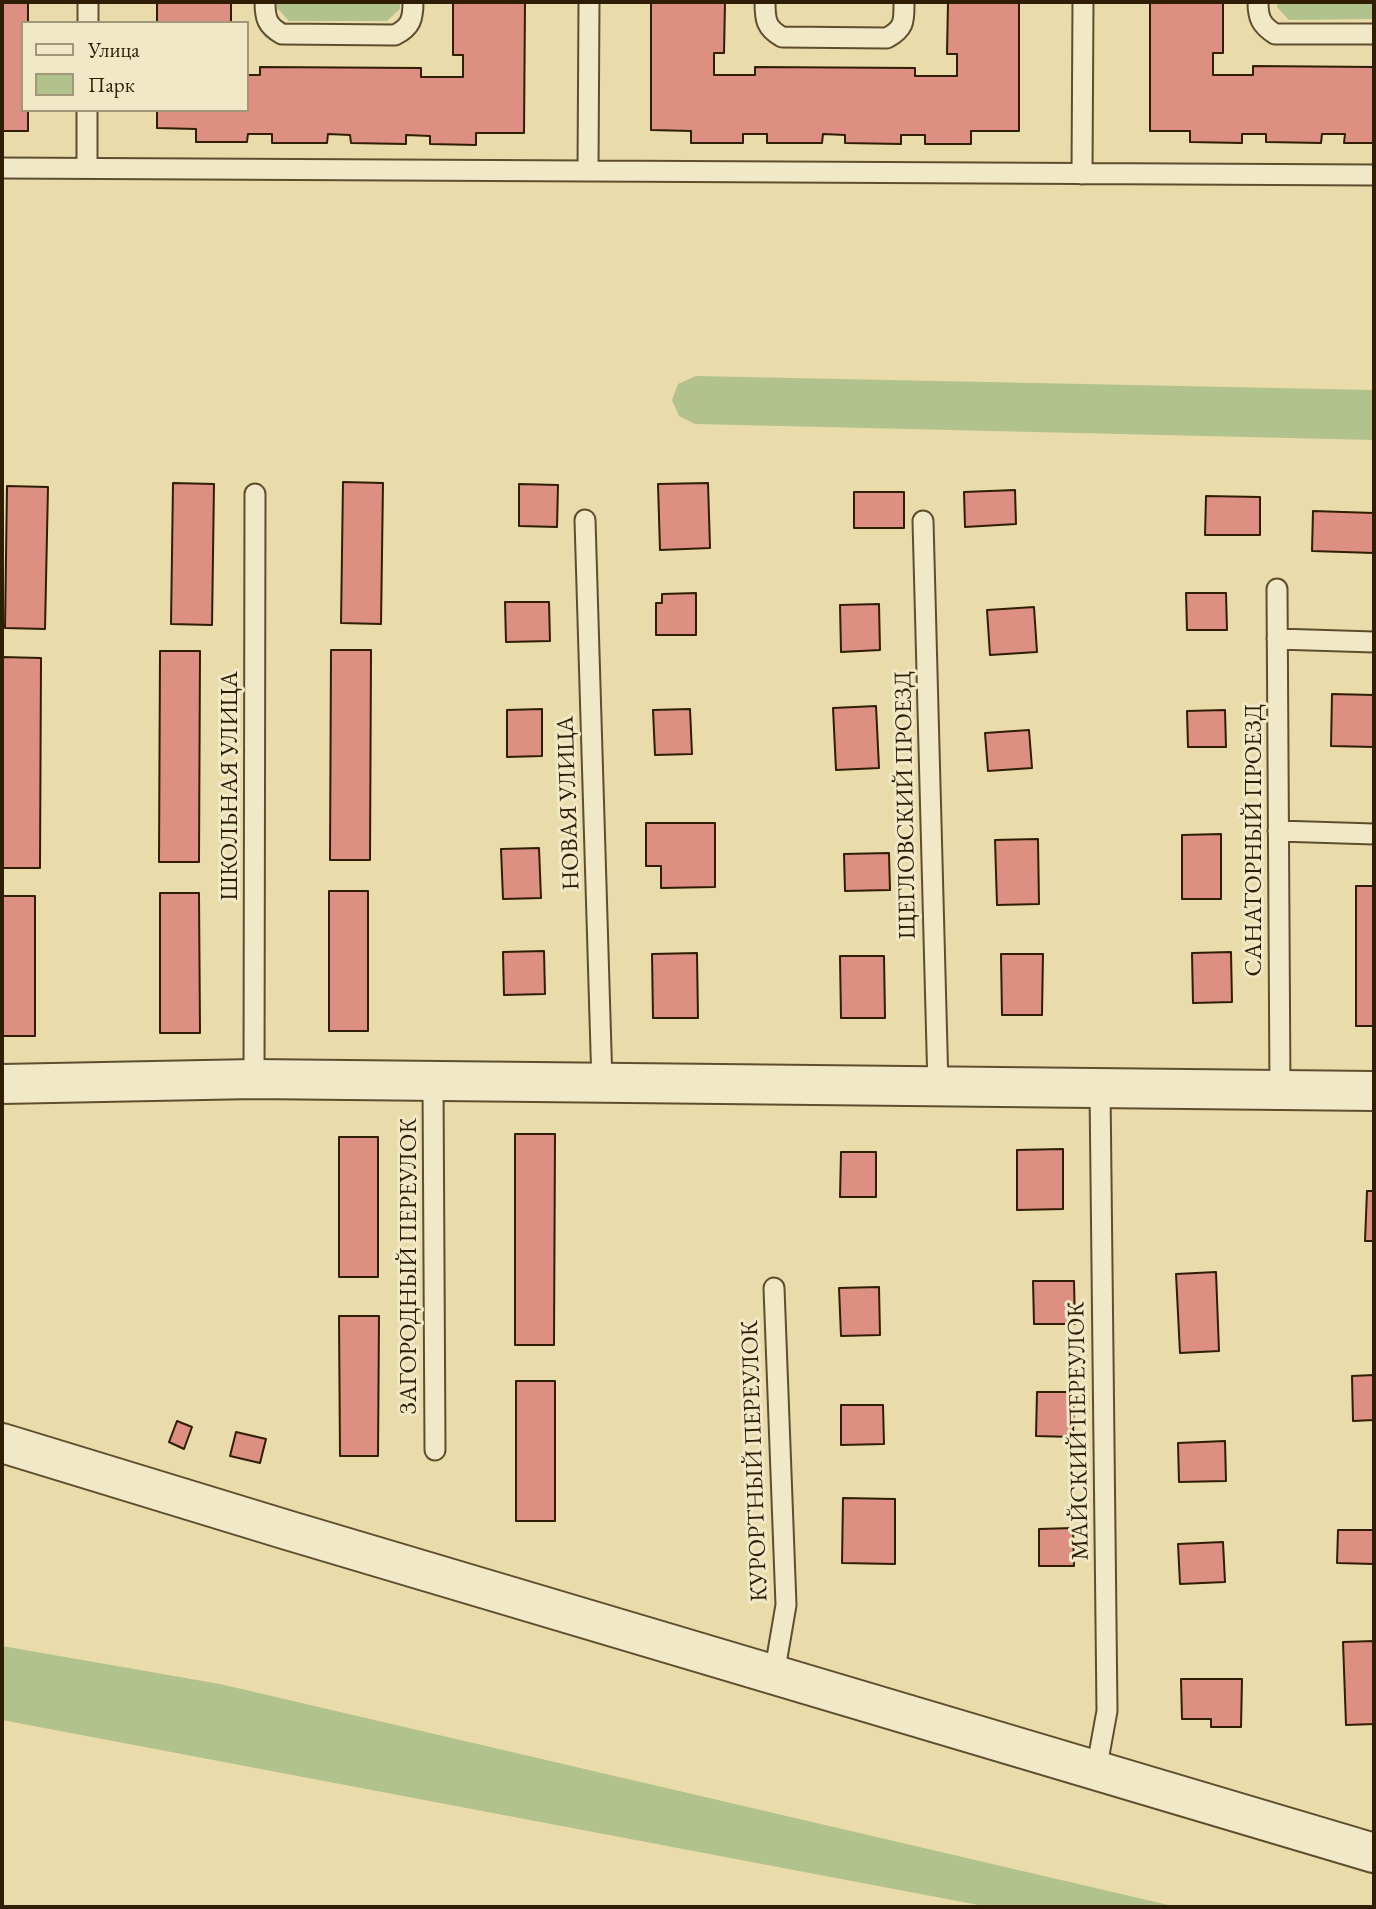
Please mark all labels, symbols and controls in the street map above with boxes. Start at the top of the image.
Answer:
legend [21,21,248,112]
text: Улица [88,36,140,63]
text: Парк [88,71,135,98]
street label: ЩЕГЛОВСКИЙ ПРОЕЗД [889,670,923,940]
street label: ШКОЛЬНАЯ УЛИЦА [216,671,244,901]
street label: САНАТОРНЫЙ ПРОЕЗД [1240,704,1268,976]
street label: НОВАЯ УЛИЦА [552,715,586,891]
street label: ЗАГОРОДНЫЙ ПЕРЕУЛОК [395,1118,423,1414]
street label: МАЙСКИЙ ПЕРЕУЛОК [1062,1301,1096,1561]
street label: КУРОРТНЫЙ ПЕРЕУЛОК [736,1320,774,1602]

